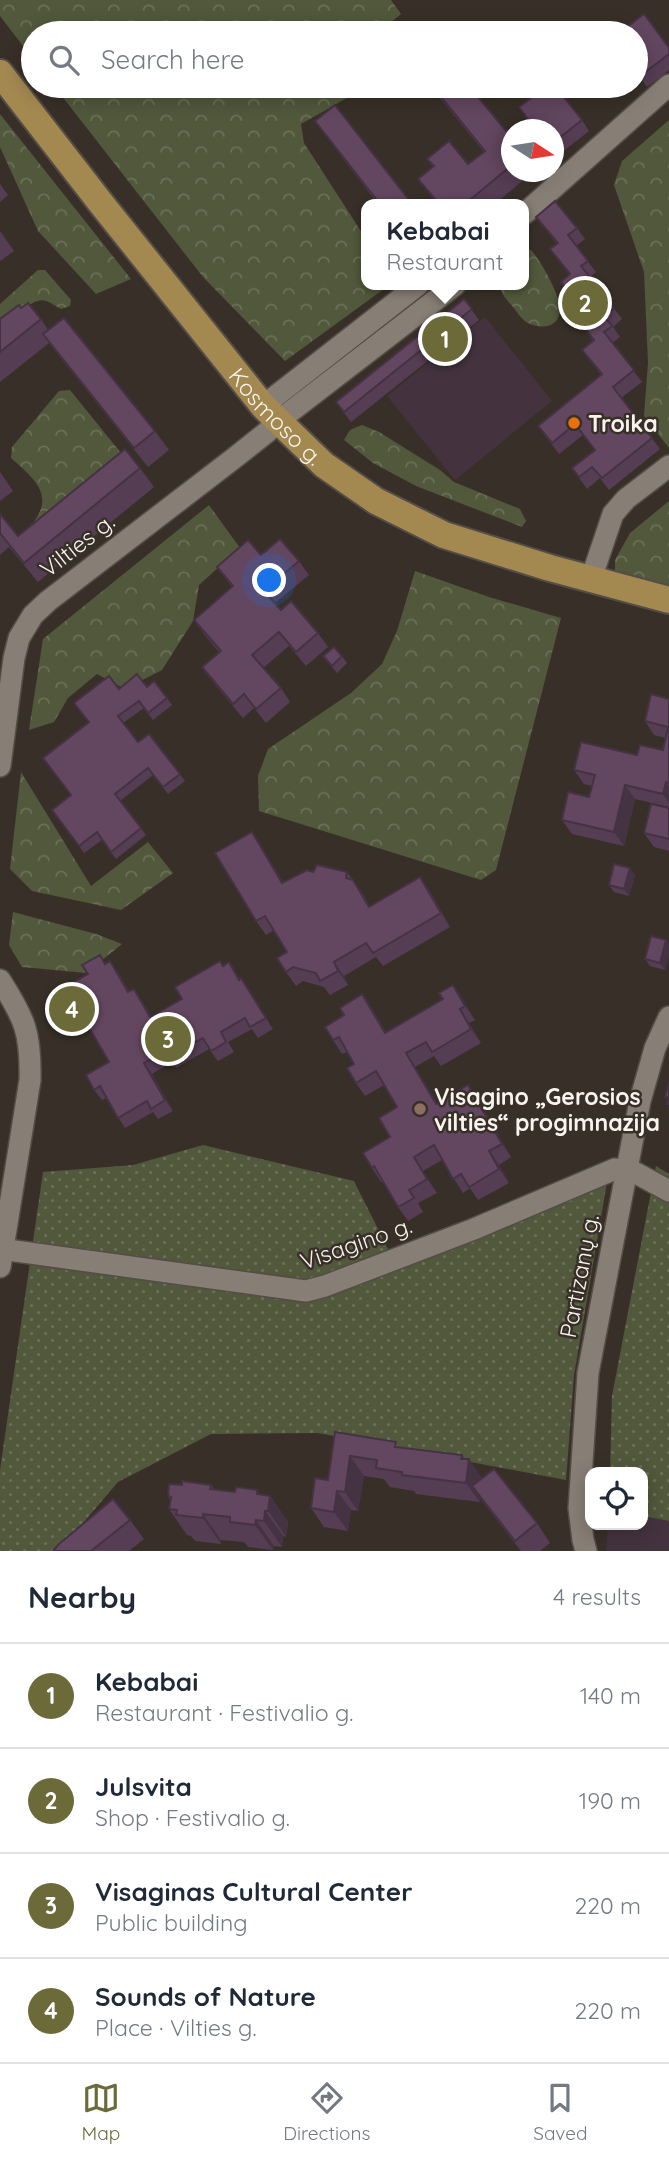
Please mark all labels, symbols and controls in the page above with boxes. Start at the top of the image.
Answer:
search box [21,21,648,98]
icon: search [45,41,83,79]
text: Search here [101,43,245,76]
north arrow [501,119,564,182]
popup [361,199,529,290]
text: Kebabai [386,214,490,247]
text: Restaurant [386,247,504,276]
pin: 2 [562,277,608,329]
pin: 1 [422,313,468,365]
street label: Kosmoso g. [223,361,330,471]
place label: Troika [588,409,658,438]
marker: Troika [566,415,582,431]
street label: Vilties g. [34,507,120,583]
your location [252,563,286,597]
pin: 4 [49,983,95,1035]
pin: 3 [145,1013,191,1065]
place label: Visagino „Gerosios vilties“ progimnazija [434,1082,660,1137]
marker: Visagino „Gerosios vilties“ progimnazija [412,1101,428,1117]
street label: Visagino g. [296,1210,416,1276]
street label: Partizanų g. [553,1212,605,1340]
map controls [585,1467,648,1530]
button: locate [585,1467,648,1530]
text: Nearby [28,1578,136,1616]
text: 4 results [553,1582,641,1611]
text: Kebabai [95,1665,198,1698]
text: 1 [47,1681,55,1710]
text: 140 m [580,1681,641,1710]
text: Restaurant · Festivalio g. [95,1698,353,1727]
text: Julsvita [95,1770,192,1803]
text: 2 [44,1786,58,1815]
text: 190 m [579,1786,641,1815]
text: Shop · Festivalio g. [95,1803,290,1832]
text: Visaginas Cultural Center [95,1875,412,1908]
text: 3 [45,1891,57,1920]
text: 220 m [575,1891,641,1920]
text: Public building [95,1908,248,1937]
text: Sounds of Nature [95,1980,316,2013]
text: 4 [44,1996,58,2025]
text: 220 m [575,1996,641,2025]
text: Place · Vilties g. [95,2013,257,2042]
tab: Map [82,2079,120,2145]
tab: Directions [283,2079,370,2145]
tab: Saved [533,2079,588,2145]

